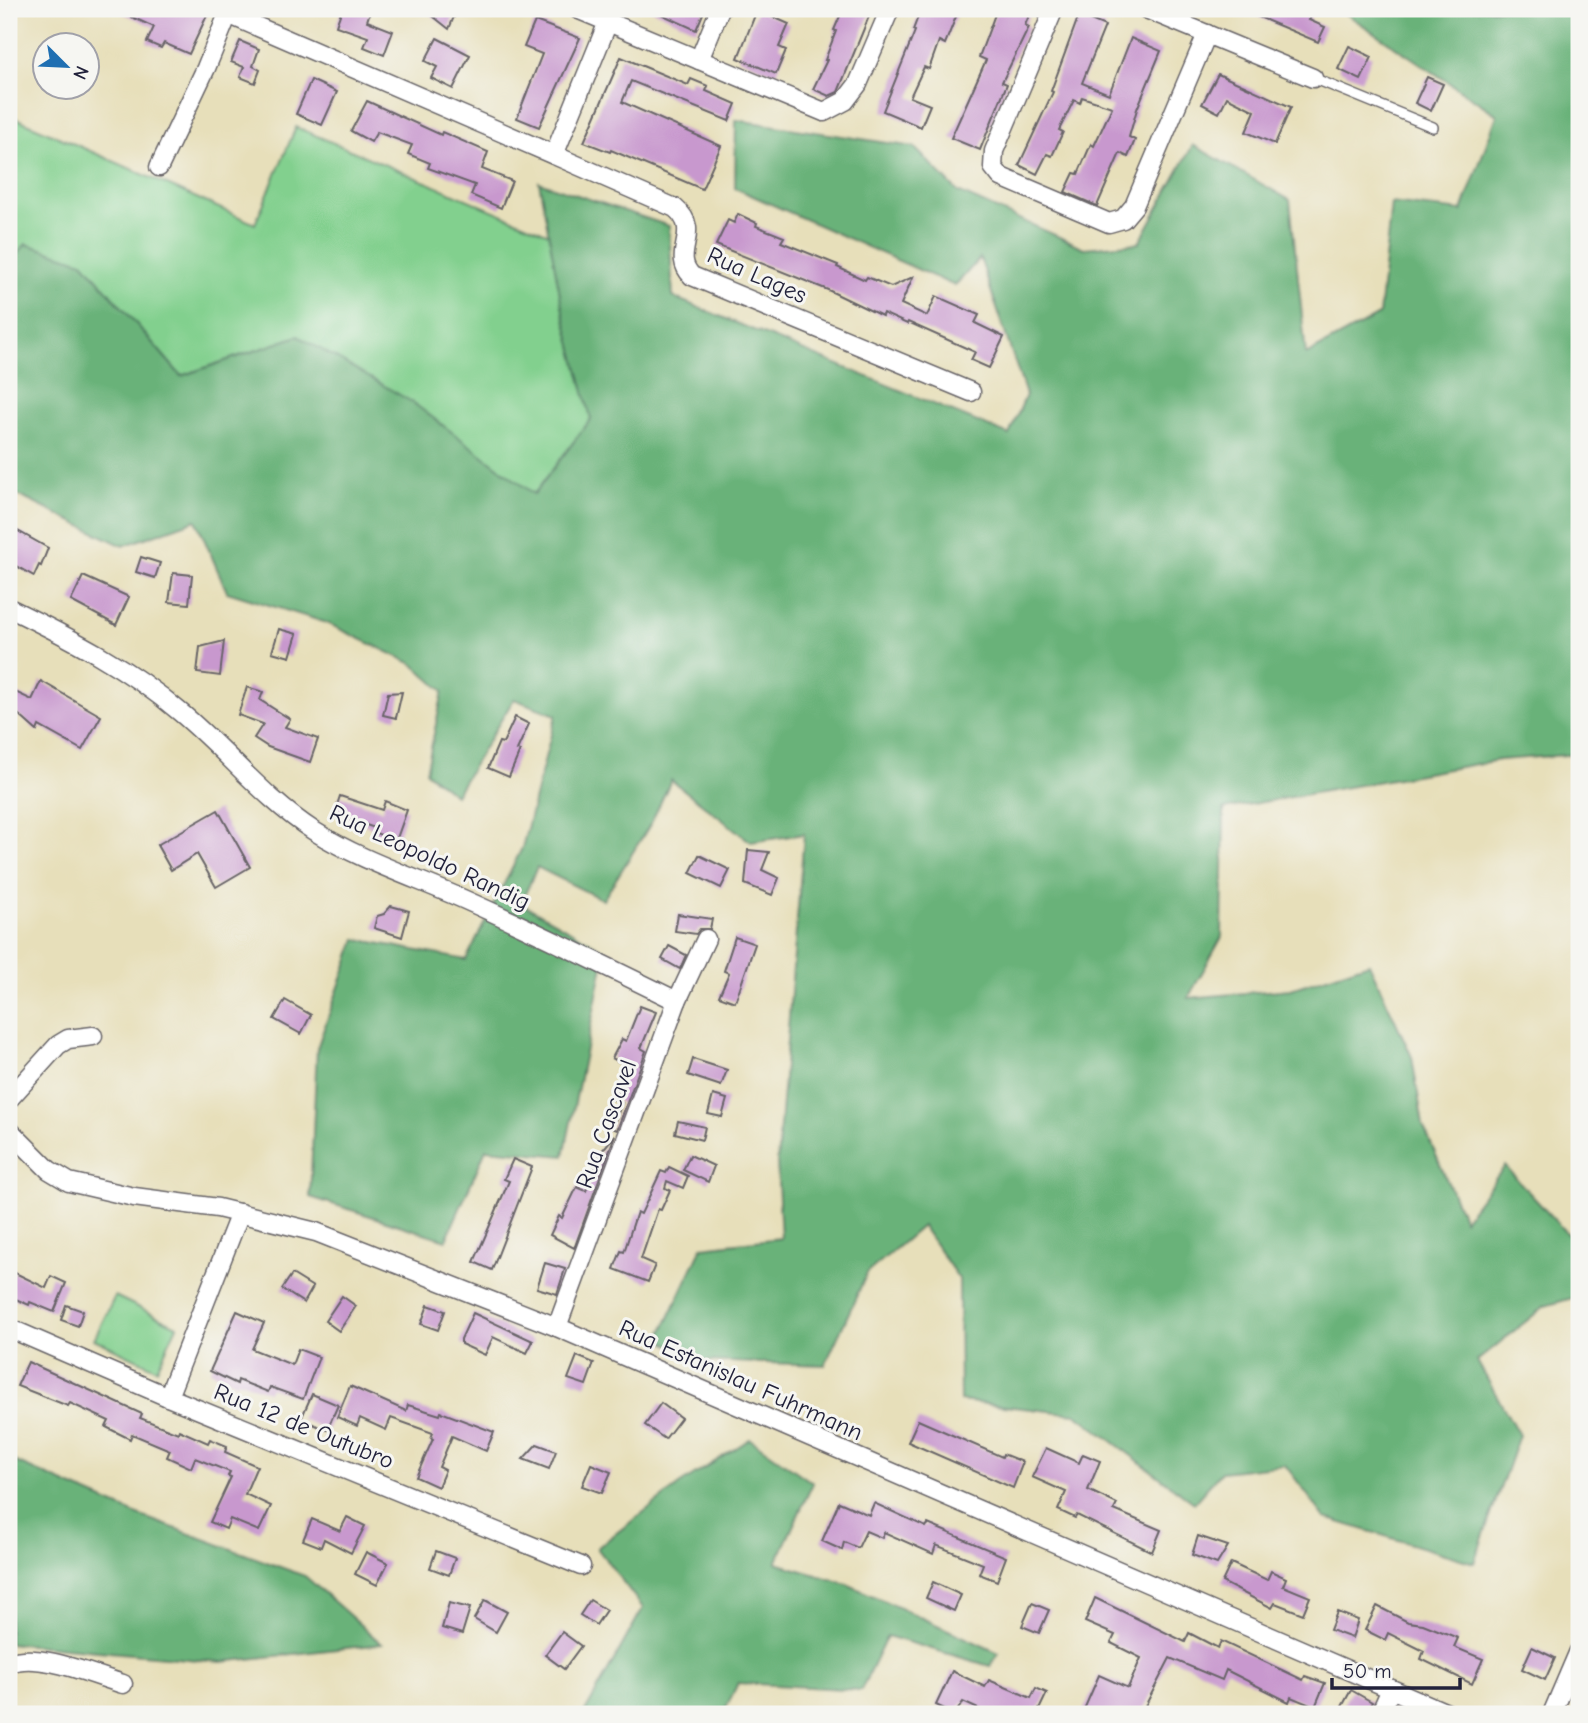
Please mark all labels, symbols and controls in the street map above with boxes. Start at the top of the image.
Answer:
north arrow [32,32,102,102]
text: N [68,62,93,83]
street label: Rua Lages [703,241,811,309]
street label: Rua Leopoldo Randig [325,798,535,916]
street label: Rua Cascavel [570,1056,642,1192]
street label: Rua Estanislau Fuhrmann [615,1314,867,1446]
street label: Rua 12 de Outubro [210,1377,398,1475]
scale bar [1332,1646,1460,1690]
text: 50 m [1343,1659,1392,1683]

